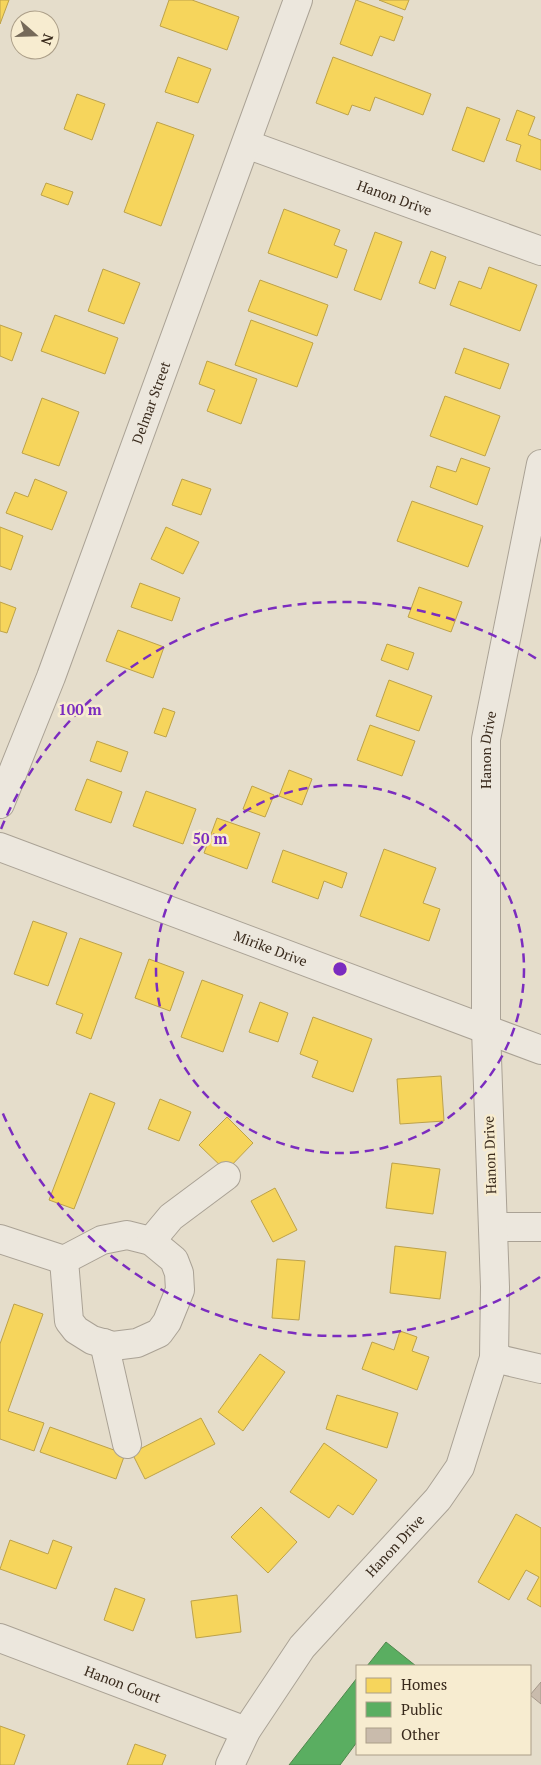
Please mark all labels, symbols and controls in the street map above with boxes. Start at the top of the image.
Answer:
north arrow [10,10,60,60]
text: N [37,31,58,48]
street label: Hanon Drive [355,175,435,220]
street label: Delmar Street [127,358,175,446]
text: 100 m [58,699,102,719]
street label: Hanon Drive [475,709,500,789]
text: 50 m [193,828,228,848]
street label: Mirike Drive [231,926,310,970]
centre of rings [331,960,349,978]
street label: Hanon Drive [479,1115,500,1195]
street label: Hanon Drive [361,1510,428,1581]
street label: Hanon Court [82,1661,164,1707]
legend [356,1665,531,1755]
text: Homes [401,1674,447,1694]
text: Public [401,1699,443,1719]
text: Other [401,1724,440,1744]

